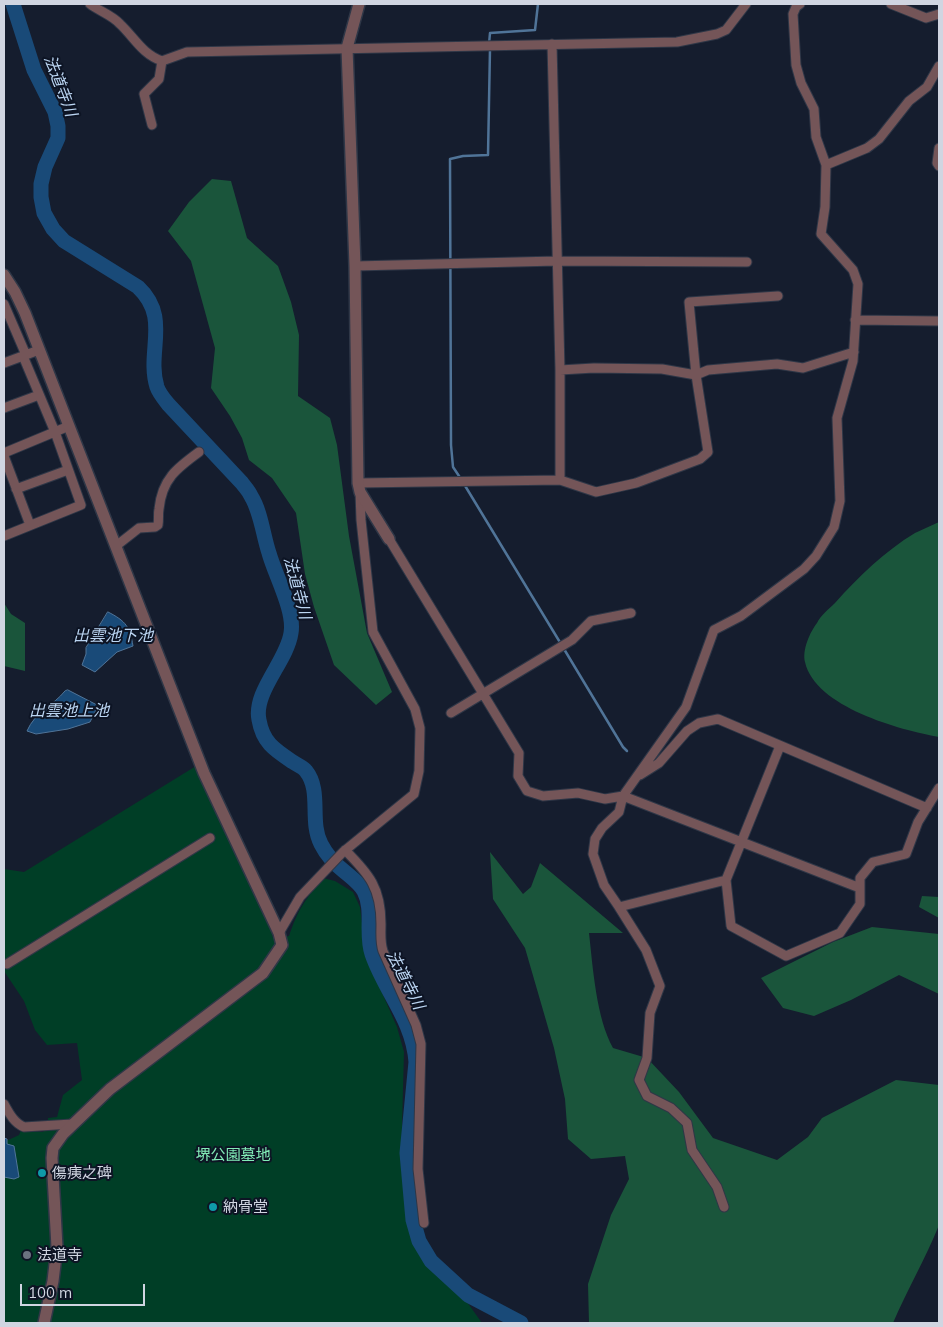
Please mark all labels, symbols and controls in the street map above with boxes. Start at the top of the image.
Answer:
water label: 法道寺川 [40,53,80,119]
water label: 法道寺川 [279,555,315,621]
water label: 出雲池下池 [73,626,153,646]
water label: 出雲池上池 [29,701,109,721]
water label: 法道寺川 [382,947,428,1013]
park label: 堺公園墓地 [196,1146,270,1164]
place label: 傷痍之碑 [52,1164,112,1182]
marker: 傷痍之碑 [36,1167,48,1179]
place label: 納骨堂 [223,1198,268,1216]
marker: 納骨堂 [207,1201,219,1213]
place label: 法道寺 [37,1246,82,1264]
marker: 法道寺 [21,1249,33,1261]
scale bar [22,1274,148,1306]
text: 100 m [28,1283,72,1302]

